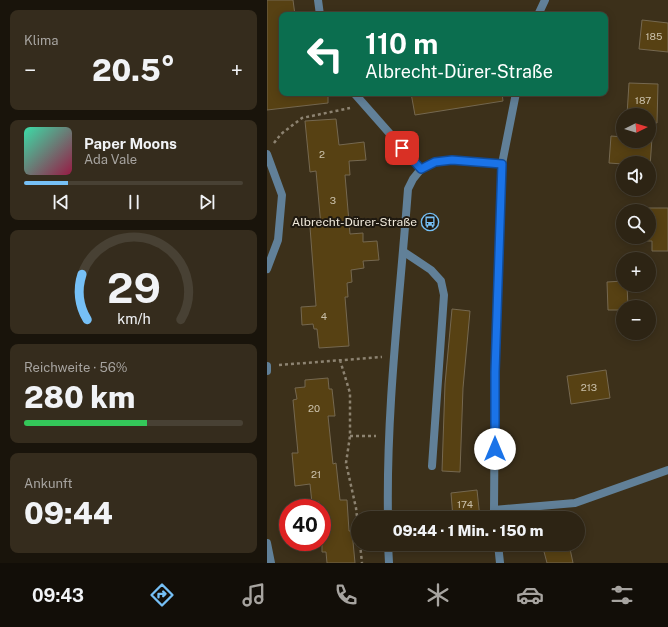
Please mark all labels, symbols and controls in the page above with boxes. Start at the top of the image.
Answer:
text: 110 m [365,27,438,60]
icon: left [299,28,351,80]
house number: 185 [646,30,662,42]
text: Klima [24,33,58,48]
text: 20.5° [92,52,175,88]
text: − [24,57,36,83]
text: + [231,57,243,83]
text: Albrecht-Dürer-Straße [365,61,553,82]
house number: 187 [635,94,651,106]
north arrow [616,108,656,148]
map controls [616,108,656,340]
pin [385,131,419,165]
text: Paper Moons [84,135,177,152]
icon: arrive [391,137,413,159]
house number: 2 [319,148,325,160]
text: Ada Vale [84,152,137,167]
button: sound [616,156,656,196]
icon: previous [50,191,72,213]
icon: pause [123,191,145,213]
icon: next [196,191,218,213]
house number: 3 [330,194,336,206]
button: search [616,204,656,244]
bus stop icon: Albrecht-Dürer-Straße [420,212,440,232]
place label: Albrecht-Dürer-Straße [292,215,417,229]
button: + [616,252,656,292]
text: 29 [107,262,160,311]
button: − [616,300,656,340]
text: km/h [117,309,150,326]
house number: 4 [321,310,327,322]
text: Reichweite · 56% [24,360,128,375]
text: 280 km [24,379,135,415]
house number: 213 [581,381,597,393]
house number: 20 [308,402,320,414]
position arrow [474,428,516,470]
house number: 21 [311,468,321,480]
text: Ankunft [24,476,73,491]
text: 09:44 [24,495,113,531]
house number: 174 [457,498,473,510]
speed limit sign: 40 [279,499,331,551]
text: 09:44 · 1 Min. · 150 m [393,522,543,539]
icon: directions [148,581,176,609]
icon: music [240,581,268,609]
icon: phone [332,581,360,609]
icon: climate [424,581,452,609]
icon: car [516,581,544,609]
icon: filters [608,581,636,609]
text: 09:43 [32,585,84,606]

